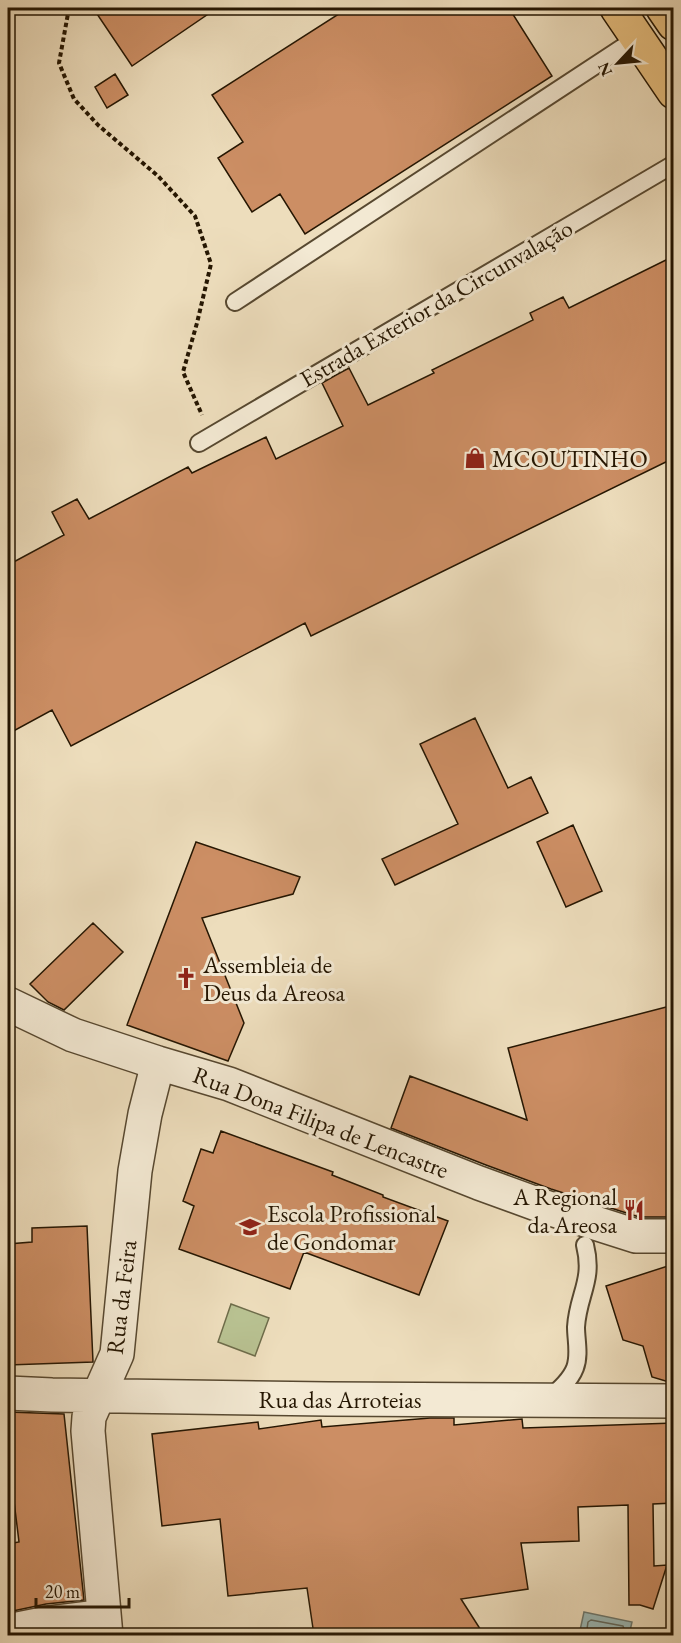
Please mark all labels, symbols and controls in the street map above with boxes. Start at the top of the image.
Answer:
north arrow [588,33,648,93]
text: N [593,59,617,80]
street label: Estrada Exterior da Circunvalação [294,212,578,394]
place label: MCOUTINHO [492,443,648,474]
shop icon: MCOUTINHO [463,446,487,470]
place label: Assembleia de Deus da Areosa [202,949,346,1008]
church icon: Assembleia de Deus da Areosa [174,966,198,990]
street label: Rua Dona Filipa de Lencastre [189,1059,453,1185]
place label: A Regional da Areosa [512,1181,617,1240]
place label: Escola Profissional de Gondomar [267,1198,436,1257]
restaurant icon: A Regional da Areosa [622,1198,646,1222]
school or university icon: Escola Profissional de Gondomar [238,1215,262,1239]
street label: Rua da Feira [99,1238,143,1356]
street label: Rua das Arroteias [258,1384,422,1415]
scale bar [36,1571,129,1609]
text: 20 m [45,1580,80,1603]

